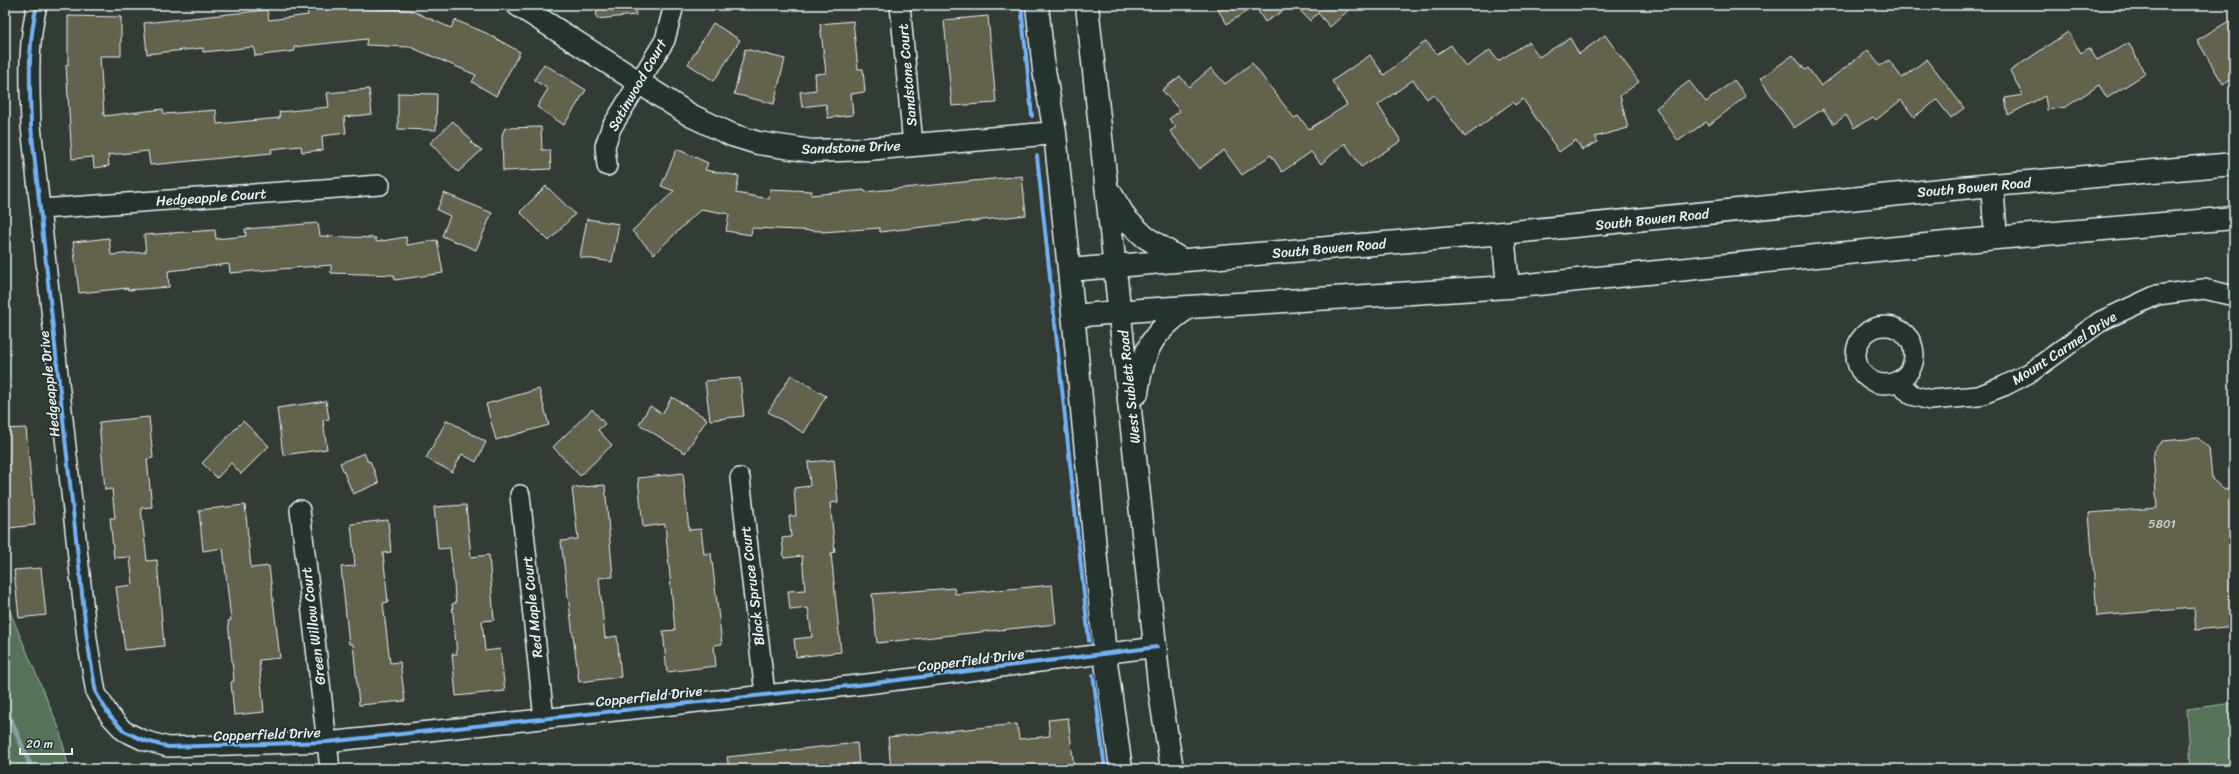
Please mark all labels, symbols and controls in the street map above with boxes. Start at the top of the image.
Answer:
street label: Sandstone Court [891,23,924,127]
street label: Satinwood Court [601,33,675,136]
street label: Sandstone Drive [801,133,901,162]
street label: South Bowen Road [1916,170,2034,205]
street label: Hedgeapple Court [155,181,267,214]
street label: South Bowen Road [1594,201,1712,238]
street label: South Bowen Road [1271,231,1389,266]
street label: Mount Carmel Drive [2006,305,2122,392]
street label: West Sublett Road [1111,327,1148,445]
street label: Hedgeapple Drive [31,329,68,438]
house number: 5801 [2148,513,2176,535]
street label: Black Spruce Court [733,525,772,647]
street label: Red Maple Court [515,555,550,659]
street label: Green Willow Court [294,566,333,686]
street label: Copperfield Drive [916,642,1026,679]
street label: Copperfield Drive [594,678,704,715]
street label: Copperfield Drive [213,720,321,749]
scale bar [20,730,72,756]
text: 20 m [26,733,53,755]

